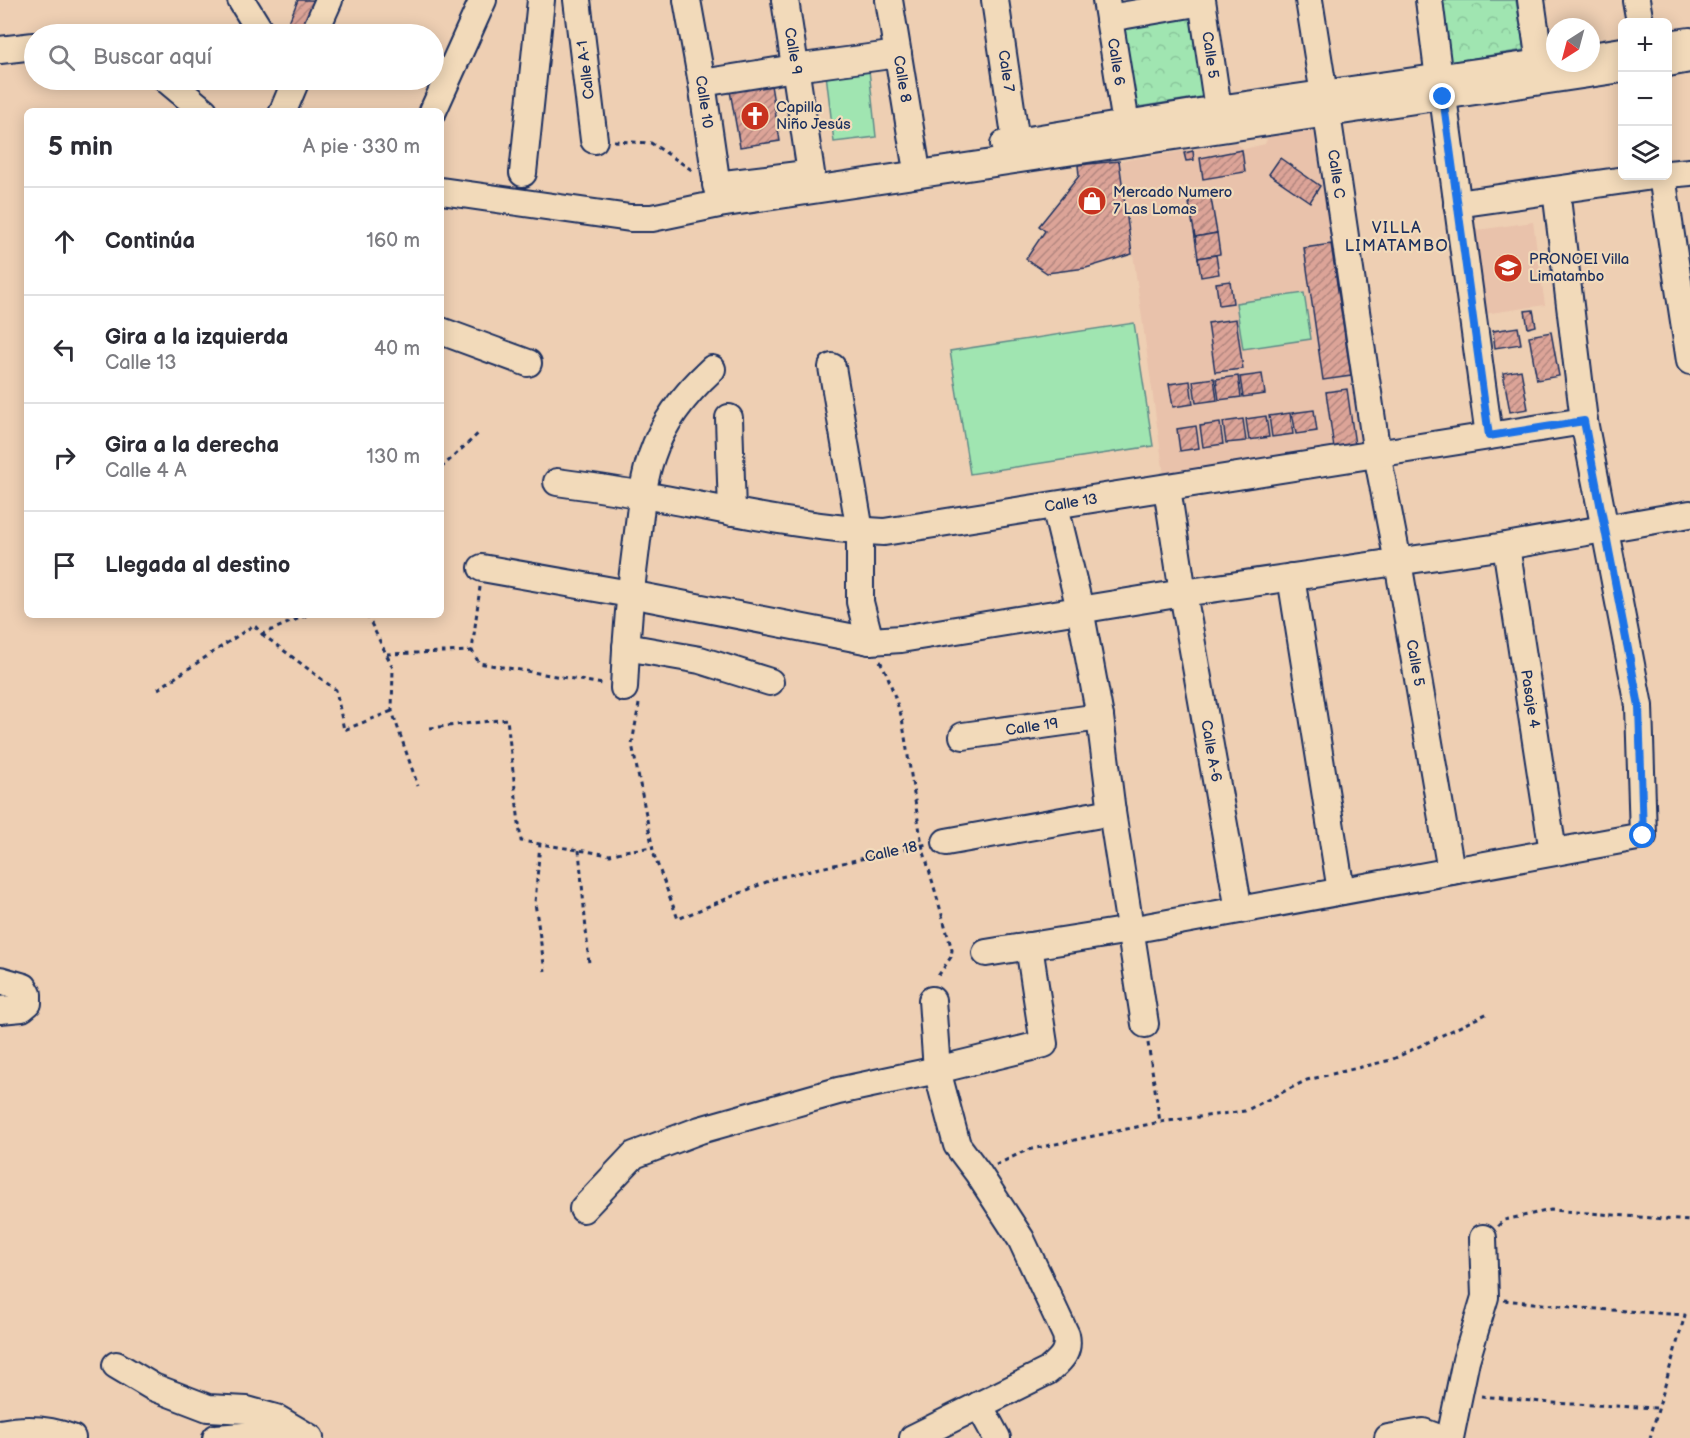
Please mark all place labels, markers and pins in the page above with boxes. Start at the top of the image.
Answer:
place label: Capilla Niño Jesús [776,98,851,134]
church icon: Capilla Niño Jesús [739,100,771,132]
place label: Mercado Numero 7 Las Lomas [1113,183,1232,219]
shop icon: Mercado Numero 7 Las Lomas [1076,185,1108,217]
place label: PRONOEI Villa Limatambo [1529,250,1629,286]
school or university icon: PRONOEI Villa Limatambo [1492,252,1524,284]

